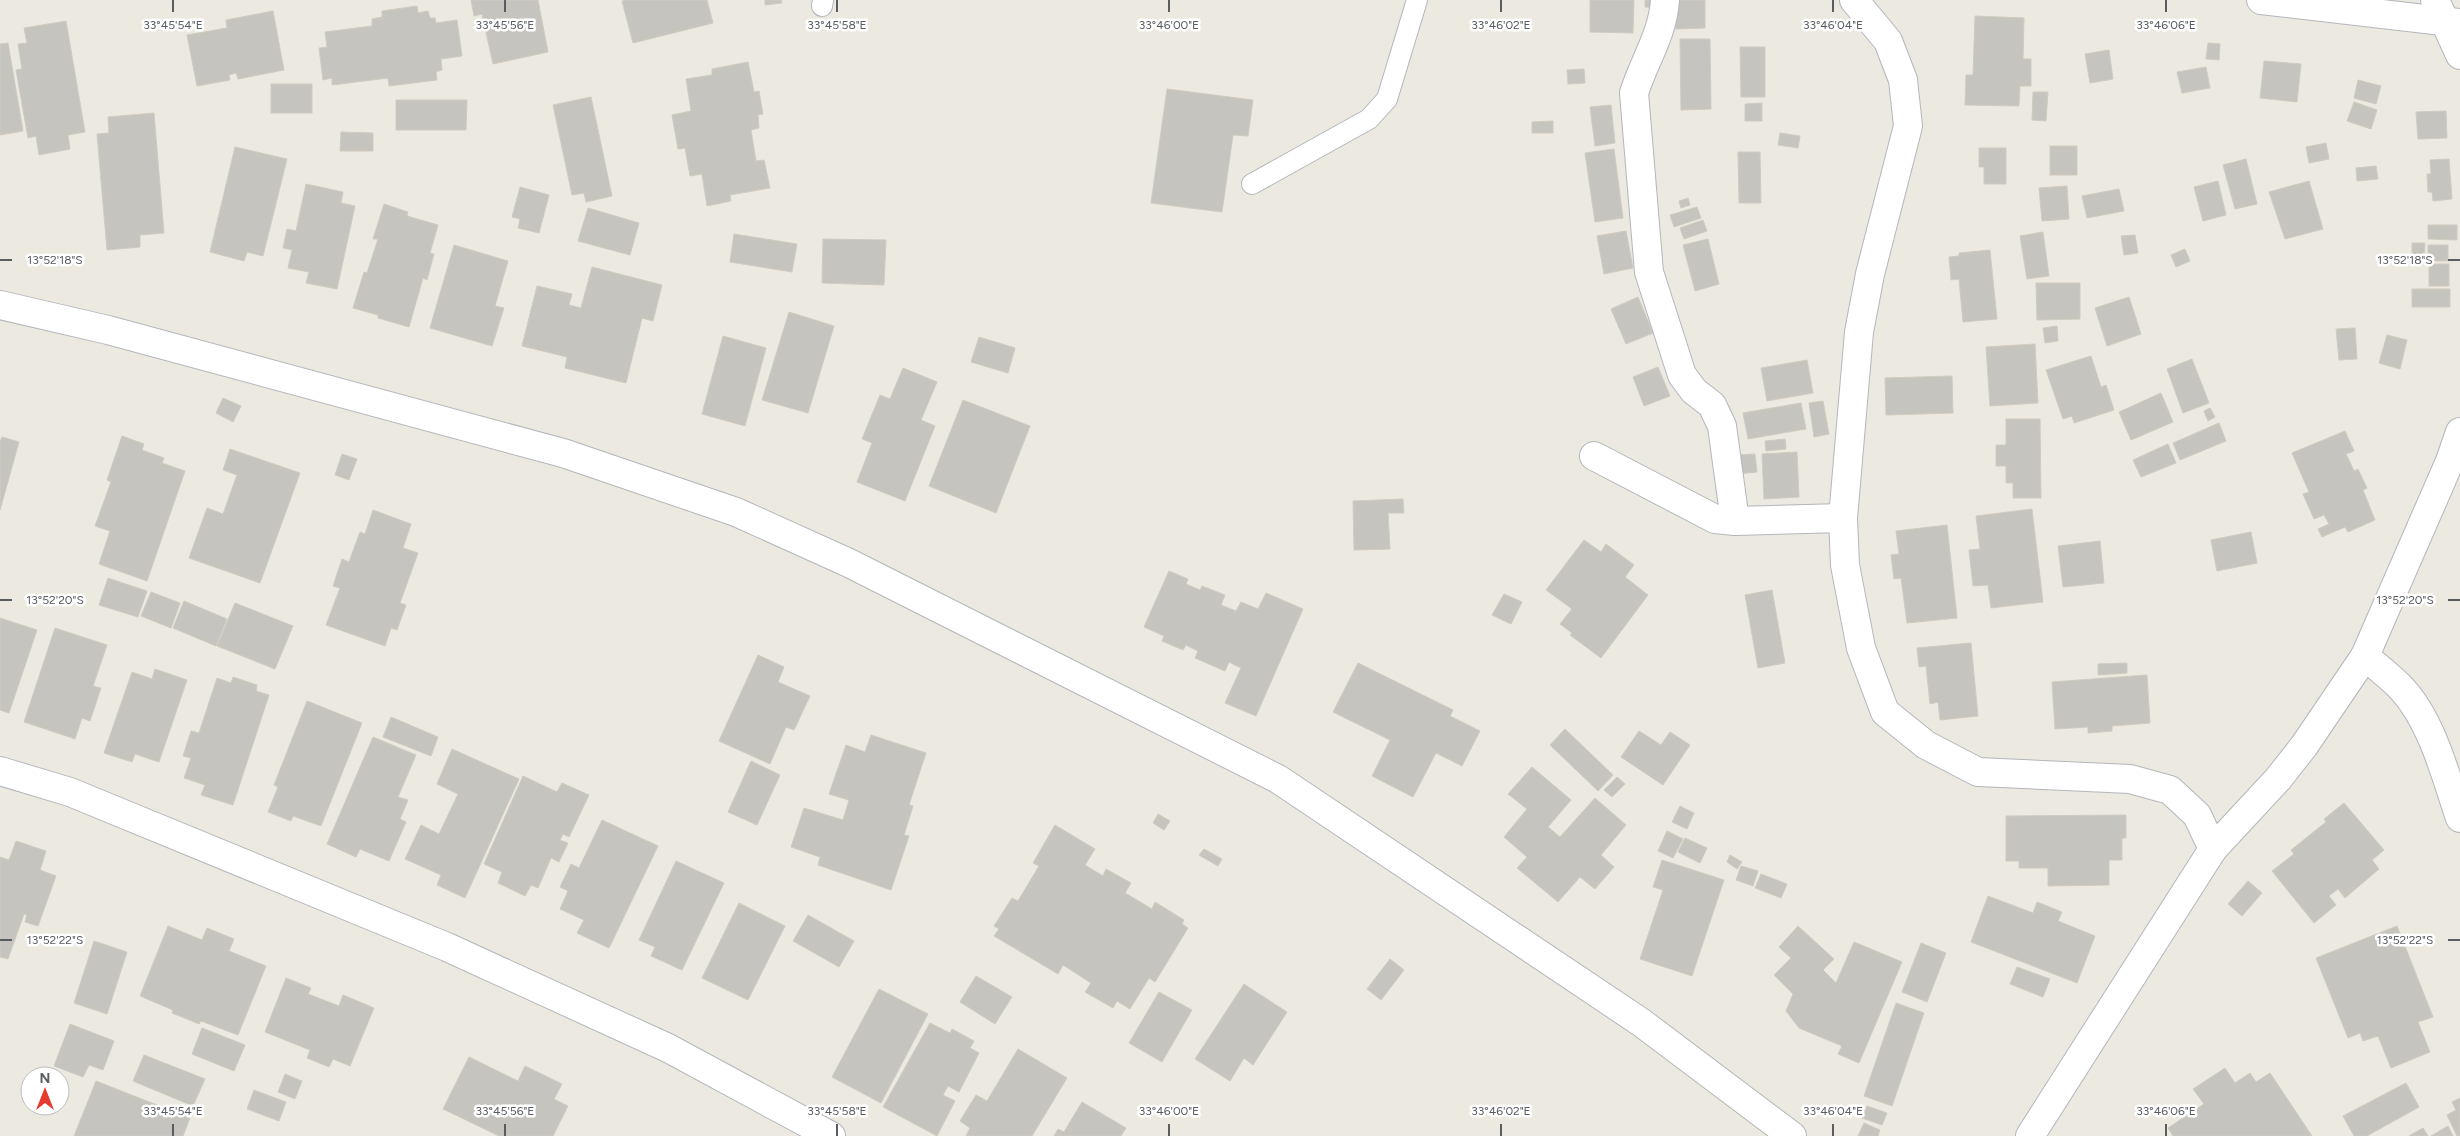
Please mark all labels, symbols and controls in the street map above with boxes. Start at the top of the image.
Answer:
text: 33°45'54"E [143,18,203,32]
text: 33°45'56"E [476,18,534,32]
text: 33°45'58"E [807,18,867,32]
text: 33°46'00"E [1139,18,1199,32]
text: 33°46'02"E [1471,18,1531,32]
text: 33°46'04"E [1803,18,1863,32]
text: 33°46'06"E [2136,18,2196,32]
text: 13°52'18"S [27,253,83,267]
text: 13°52'18"S [2377,253,2433,267]
text: 13°52'20"S [26,593,84,607]
text: 13°52'20"S [2376,593,2434,607]
text: 13°52'22"S [27,933,83,947]
text: 13°52'22"S [2377,933,2433,947]
north arrow [20,1066,70,1116]
text: N [40,1070,50,1087]
text: 33°45'54"E [143,1104,203,1118]
text: 33°45'56"E [476,1104,534,1118]
text: 33°45'58"E [807,1104,867,1118]
text: 33°46'00"E [1139,1104,1199,1118]
text: 33°46'02"E [1471,1104,1531,1118]
text: 33°46'04"E [1803,1104,1863,1118]
text: 33°46'06"E [2136,1104,2196,1118]

